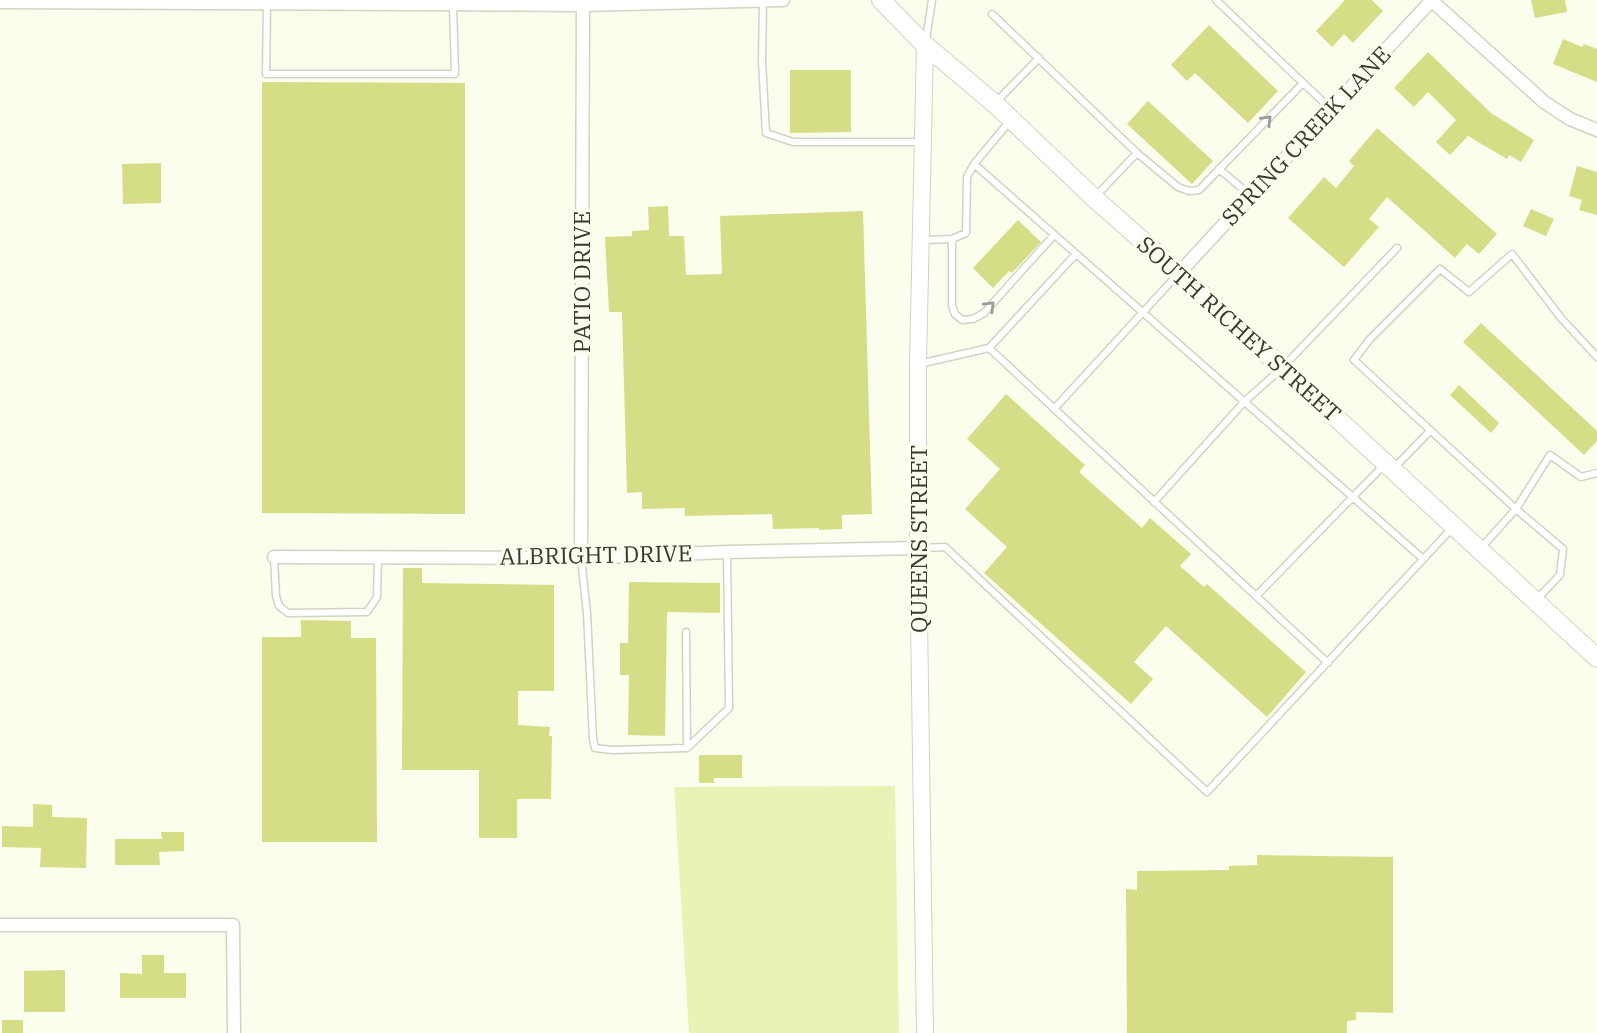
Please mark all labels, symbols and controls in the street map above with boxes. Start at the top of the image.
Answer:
street label: SPRING CREEK LANE [1214,39,1396,231]
one-way arrow [1258,116,1271,129]
street label: PATIO DRIVE [566,211,596,353]
street label: SOUTH RICHEY STREET [1131,229,1348,428]
one-way arrow [981,302,994,315]
street label: QUEENS STREET [903,445,933,633]
street label: ALBRIGHT DRIVE [499,537,693,571]

